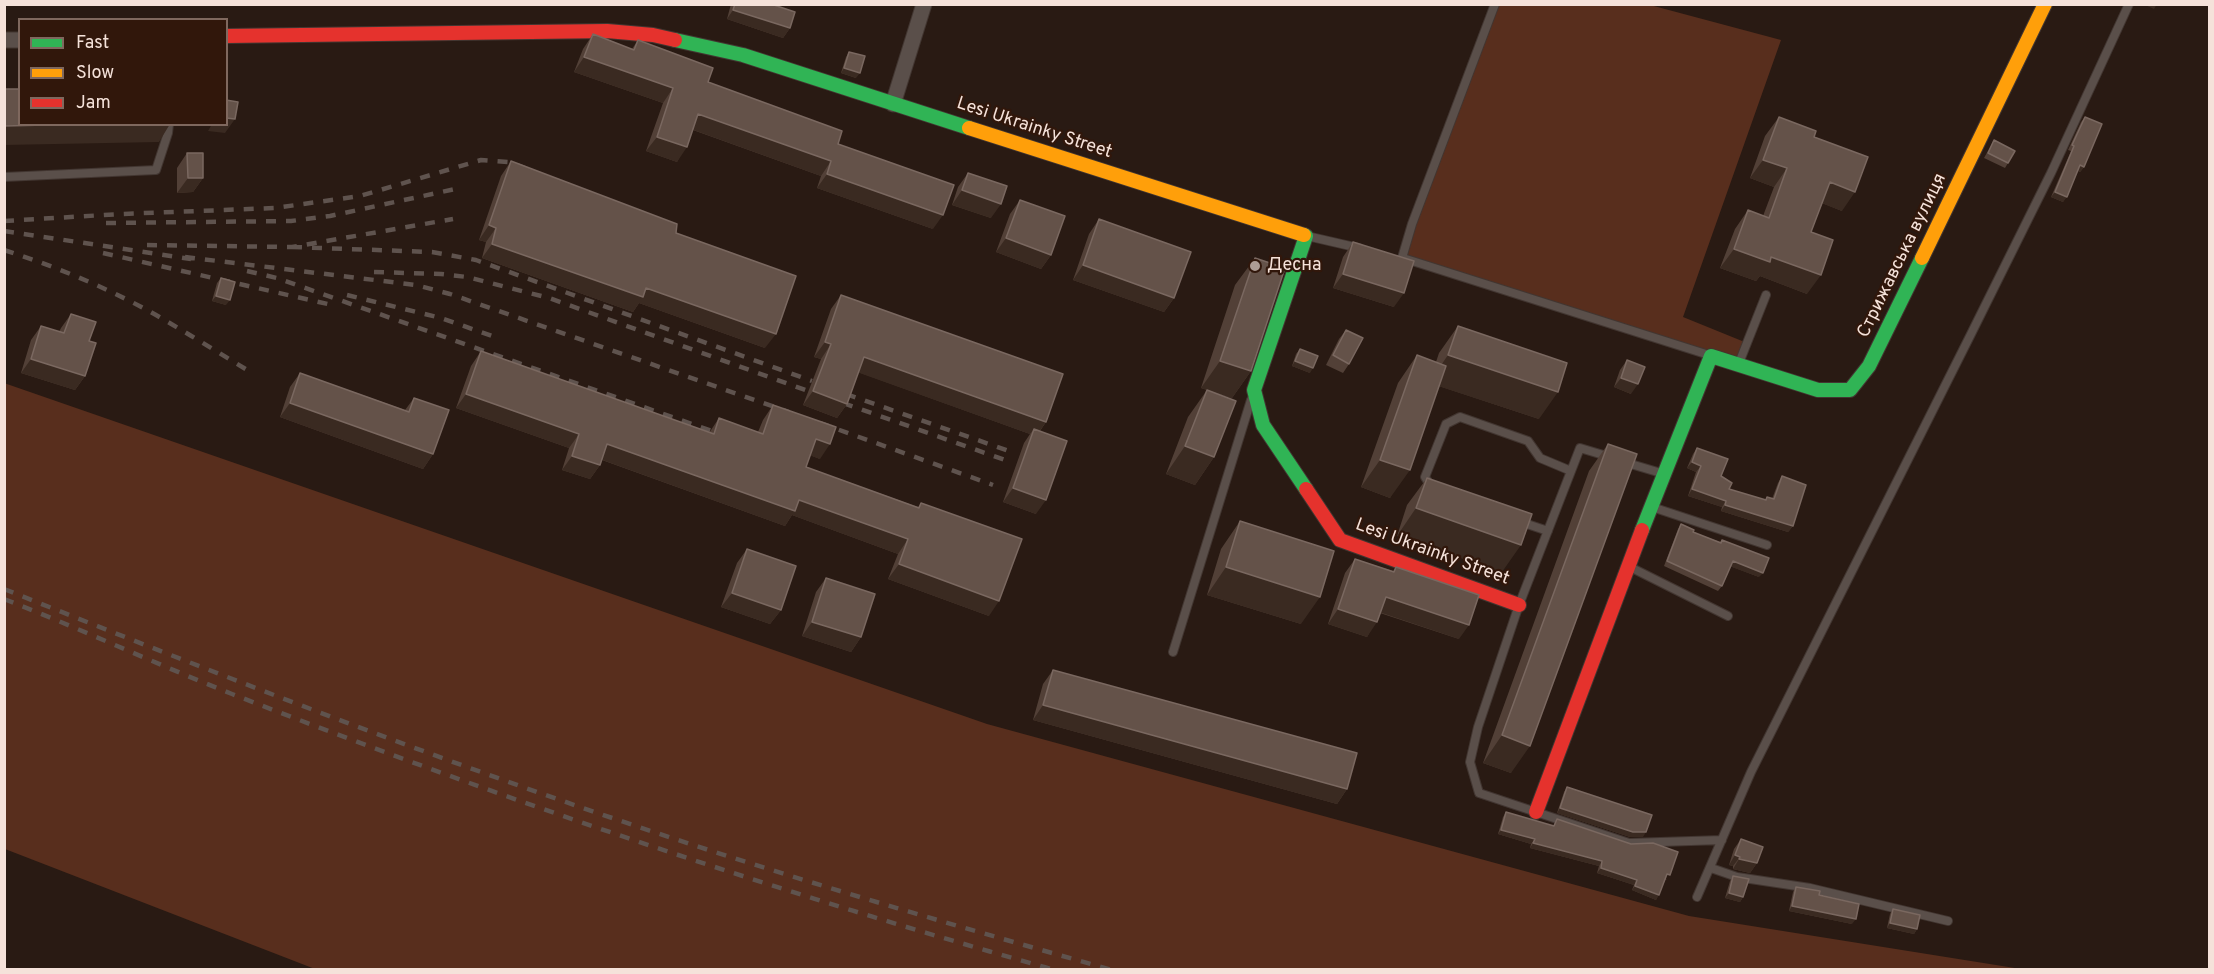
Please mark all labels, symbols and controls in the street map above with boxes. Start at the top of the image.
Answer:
legend [18,18,228,126]
text: Fast [76,32,109,55]
text: Slow [76,62,114,85]
text: Jam [76,92,111,115]
street label: Lesi Ukrainky Street [953,94,1115,164]
street label: Стрижавська вулиця [1854,170,1952,342]
place label: Десна [1267,255,1322,277]
marker: Десна [1248,259,1262,273]
street label: Lesi Ukrainky Street [1352,515,1512,591]

